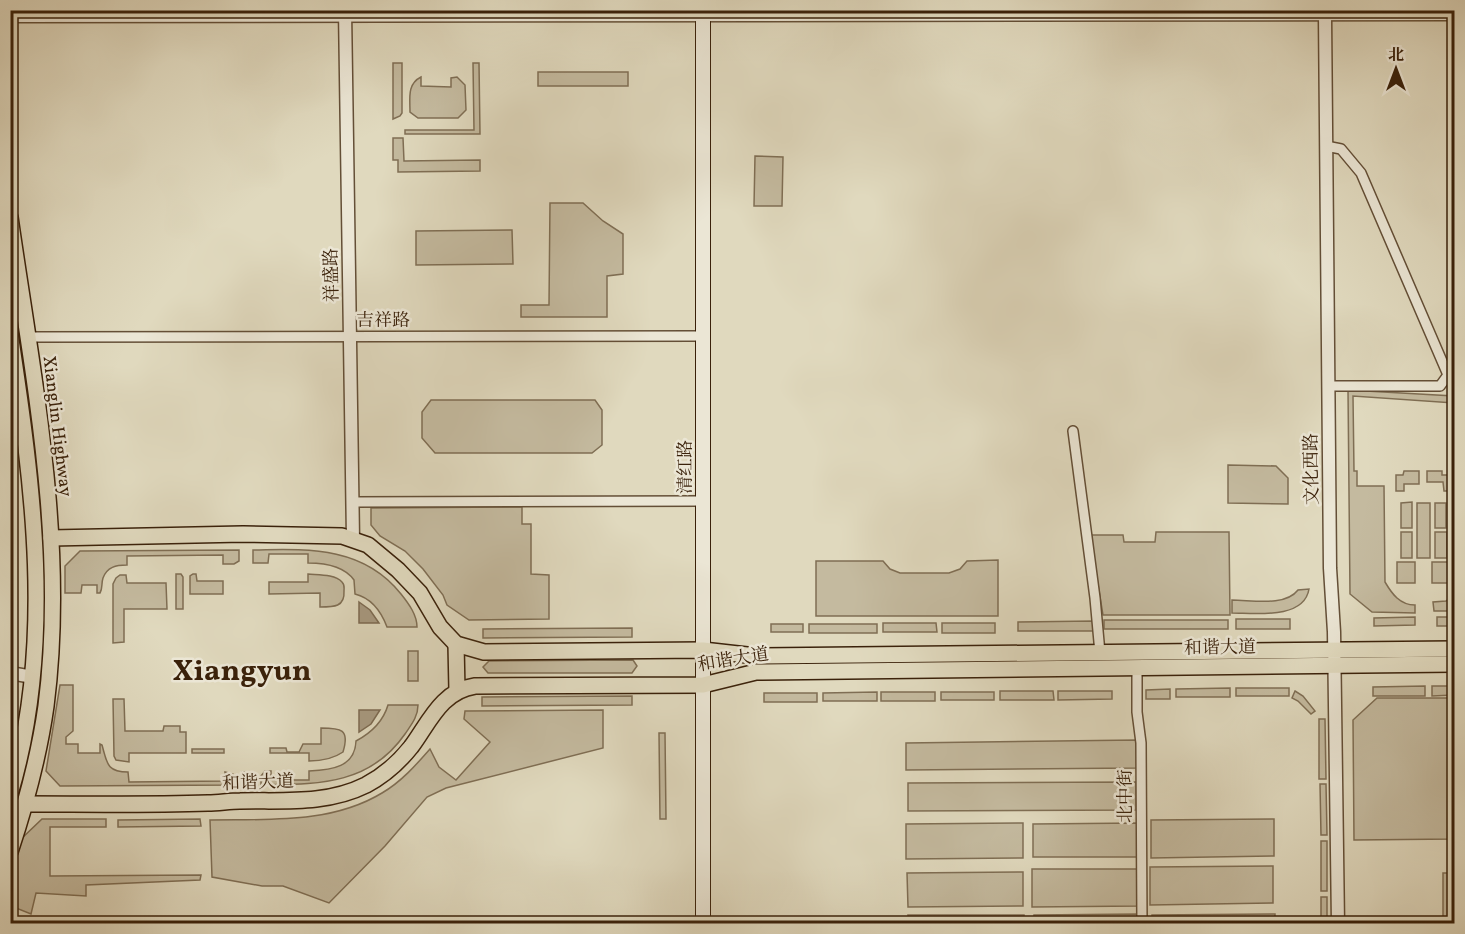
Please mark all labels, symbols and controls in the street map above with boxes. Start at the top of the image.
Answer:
north arrow [1366,39,1426,99]
text: 北 [1388,45,1404,67]
street label: 祥盛路 [320,248,345,302]
street label: 吉祥路 [356,309,410,334]
street label: Xianglin Highway [35,354,78,498]
street label: 文化西路 [1299,433,1326,505]
street label: 清红路 [674,440,699,494]
street label: 和谐大道 [1184,635,1256,662]
street label: 和谐大道 [696,643,771,678]
district label: Xiangyun [172,651,312,693]
street label: 北中街 [1114,769,1139,823]
street label: 和谐大道 [222,770,294,797]

